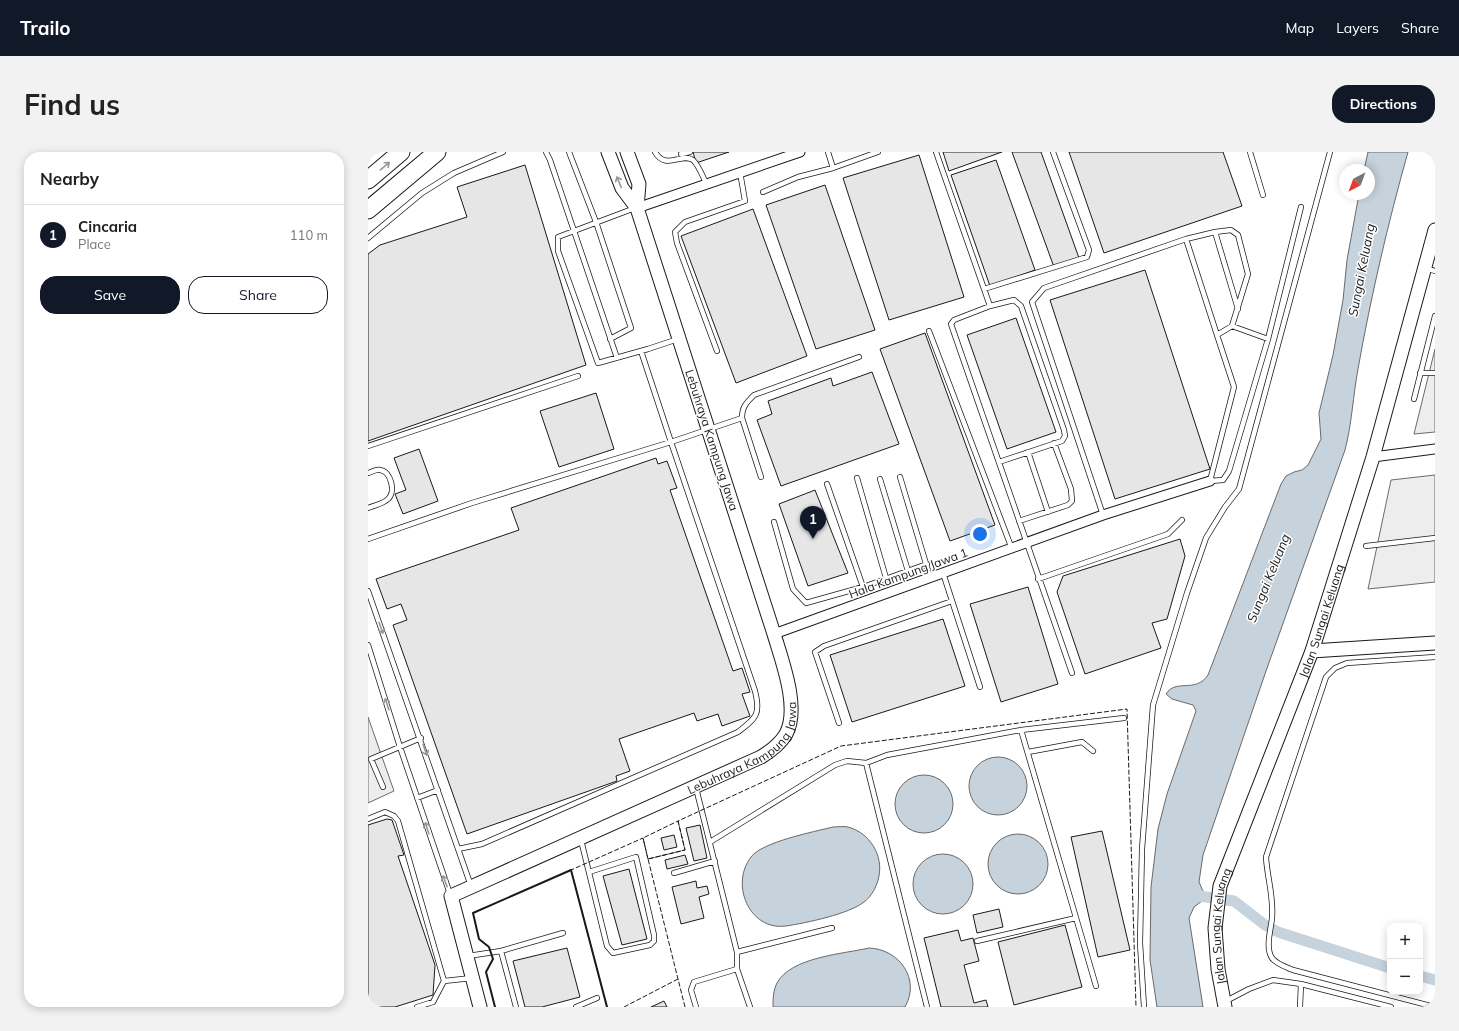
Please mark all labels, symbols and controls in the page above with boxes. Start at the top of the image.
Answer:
text: Trailo [20,16,71,40]
text: Map [1285,19,1314,37]
text: Layers [1336,19,1379,37]
text: Share [1401,19,1439,37]
button: Directions [1332,85,1435,123]
text: Find us [24,87,120,122]
one-way arrow [379,162,390,171]
north arrow [1339,164,1375,200]
text: Nearby [40,168,99,189]
one-way arrow [615,176,623,188]
text: Cincaria [78,217,137,236]
water label: Sungai Keluang [1344,222,1378,318]
text: 1 [49,227,57,243]
text: 110 m [290,227,328,243]
text: Place [78,236,111,252]
button: Save [40,276,180,314]
button: Share [188,276,328,314]
street label: Lebuhraya Kampung Jawa [682,367,742,513]
pin: 1 [800,506,826,539]
your location [970,524,990,544]
water label: Sungai Keluang [1243,531,1293,625]
street label: Hala Kampung Jawa 1 [847,545,969,601]
street label: Jalan Sungai Keluang [1295,562,1346,680]
one-way arrow [378,621,385,634]
one-way arrow [383,698,391,710]
street label: Lebuhraya Kampung Jawa [685,701,799,797]
one-way arrow [422,744,429,757]
one-way arrow [423,821,430,834]
street label: Jalan Sungai Keluang [1207,865,1234,986]
one-way arrow [441,874,448,887]
map controls [1387,923,1423,995]
button: + [1387,923,1423,959]
button: − [1387,959,1423,995]

